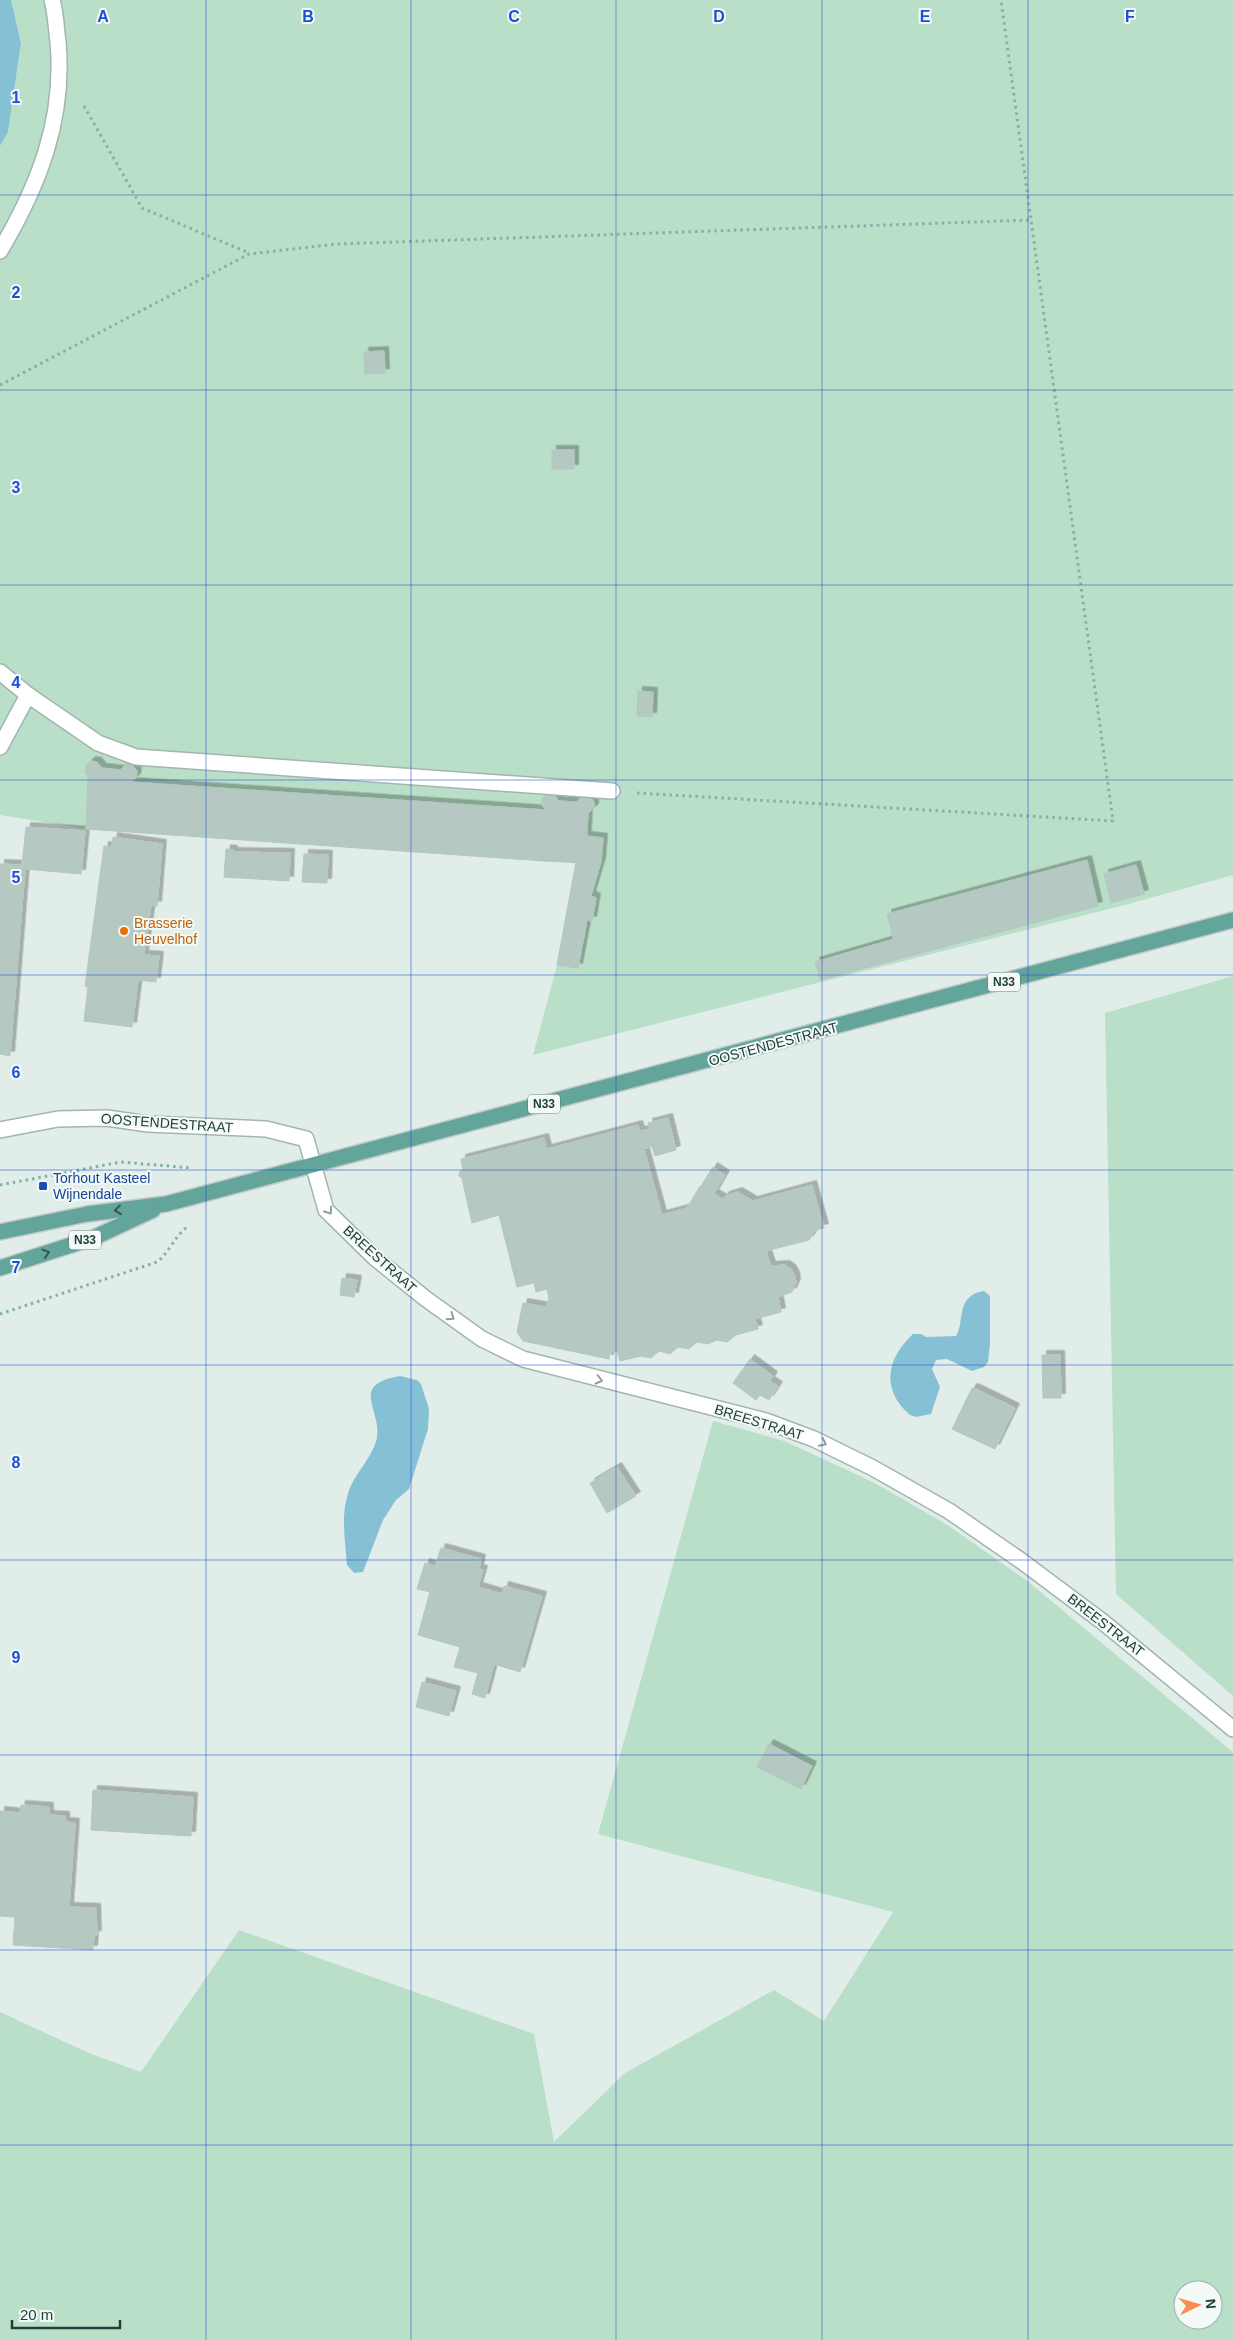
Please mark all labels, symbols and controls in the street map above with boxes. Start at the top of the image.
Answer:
text: A [97,8,109,25]
text: B [302,8,314,25]
text: C [508,8,520,25]
text: D [713,8,725,25]
text: E [920,8,931,25]
text: F [1125,8,1135,25]
text: 1 [12,89,21,106]
text: 2 [12,284,21,301]
text: 3 [12,479,21,496]
text: 4 [12,674,21,691]
text: 5 [12,869,21,886]
place label: Brasserie Heuvelhof [134,915,197,947]
marker: Brasserie Heuvelhof [118,925,130,937]
road number: N33 [988,972,1020,992]
street label: OOSTENDESTRAAT [707,1019,840,1069]
text: 6 [12,1064,21,1081]
road number: N33 [528,1094,560,1114]
street label: OOSTENDESTRAAT [100,1110,234,1136]
place label: Torhout Kasteel Wijnendale [53,1170,150,1202]
marker: Torhout Kasteel Wijnendale [37,1180,49,1192]
one-way arrow [113,1204,121,1215]
one-way arrow [323,1206,333,1215]
street label: BREESTRAAT [340,1222,420,1296]
road number: N33 [69,1230,101,1250]
one-way arrow [42,1248,50,1258]
text: 7 [12,1259,21,1276]
one-way arrow [445,1311,455,1320]
one-way arrow [595,1374,604,1385]
street label: BREESTRAAT [713,1401,806,1443]
one-way arrow [817,1437,826,1447]
text: 8 [12,1454,21,1471]
street label: BREESTRAAT [1065,1590,1148,1660]
text: 9 [12,1649,21,1666]
north arrow [1173,2280,1223,2330]
scale bar [12,2298,120,2330]
text: N [1203,2298,1219,2310]
text: 20 m [20,2306,53,2323]

